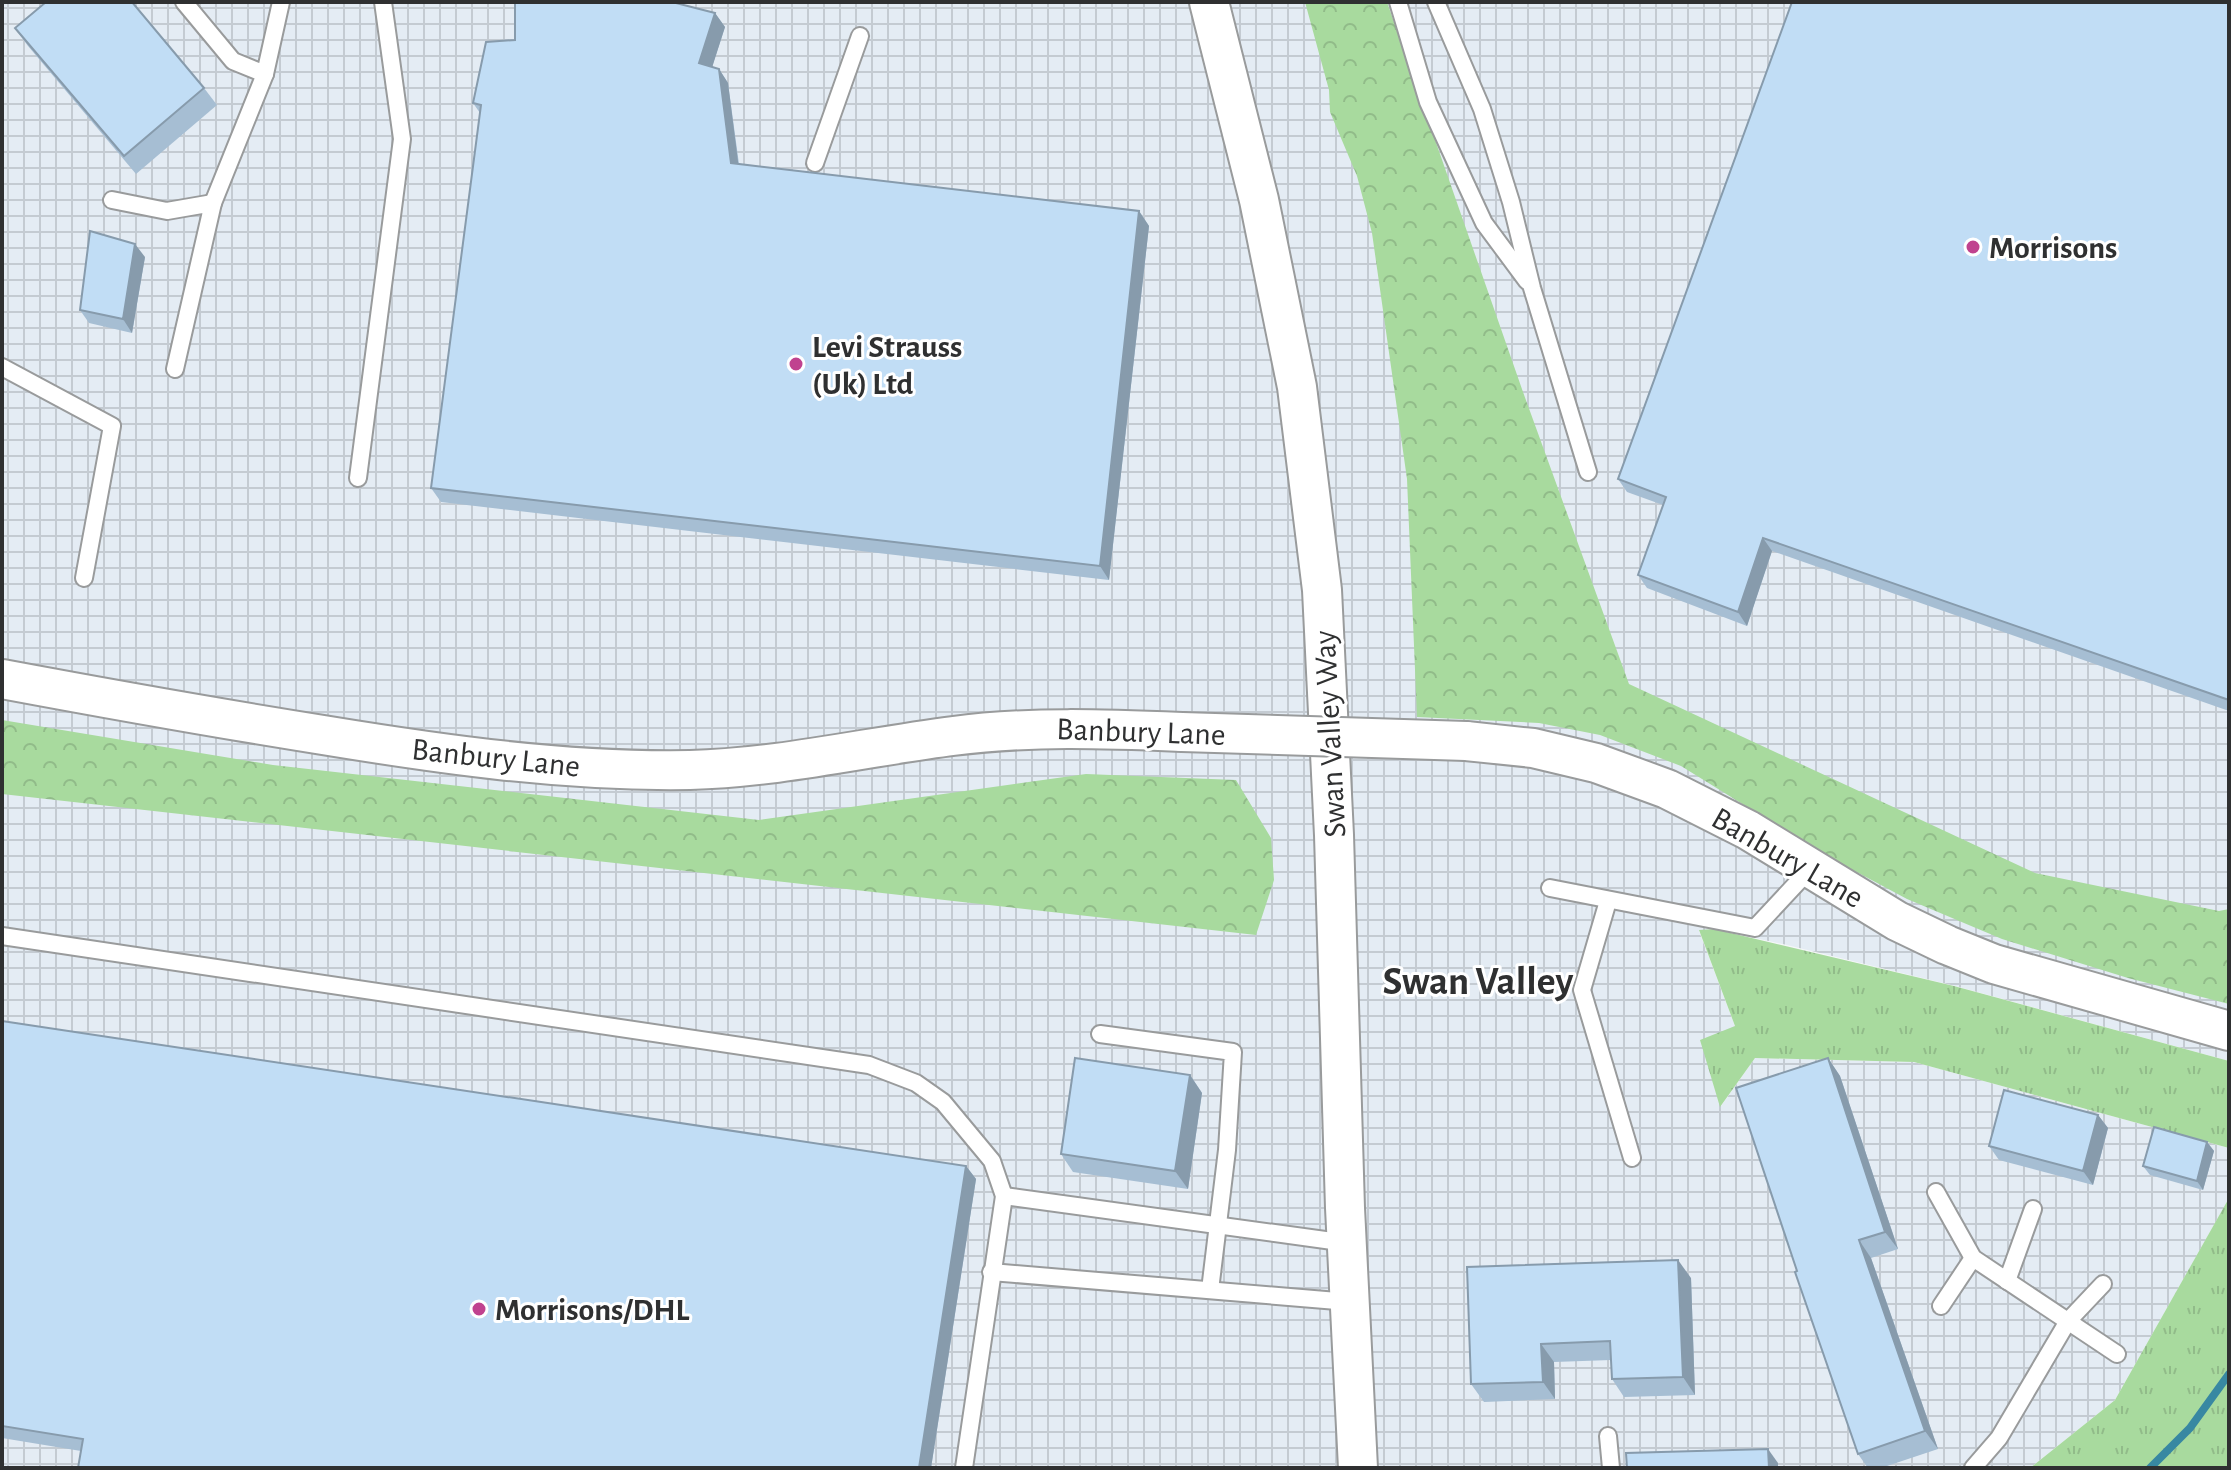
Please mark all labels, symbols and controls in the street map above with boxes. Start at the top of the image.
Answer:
place label: Morrisons [1989,232,2117,264]
marker: Morrisons [1964,238,1982,256]
place label: Levi Strauss (Uk) Ltd [812,331,962,400]
marker: Levi Strauss (Uk) Ltd [787,355,805,373]
street label: Swan Valley Way [1309,629,1351,838]
street label: Banbury Lane [1056,713,1226,751]
street label: Banbury Lane [410,733,582,783]
street label: Banbury Lane [1706,802,1869,914]
district label: Swan Valley [1383,962,1574,1002]
place label: Morrisons/DHL [495,1294,690,1326]
marker: Morrisons/DHL [470,1300,488,1318]

